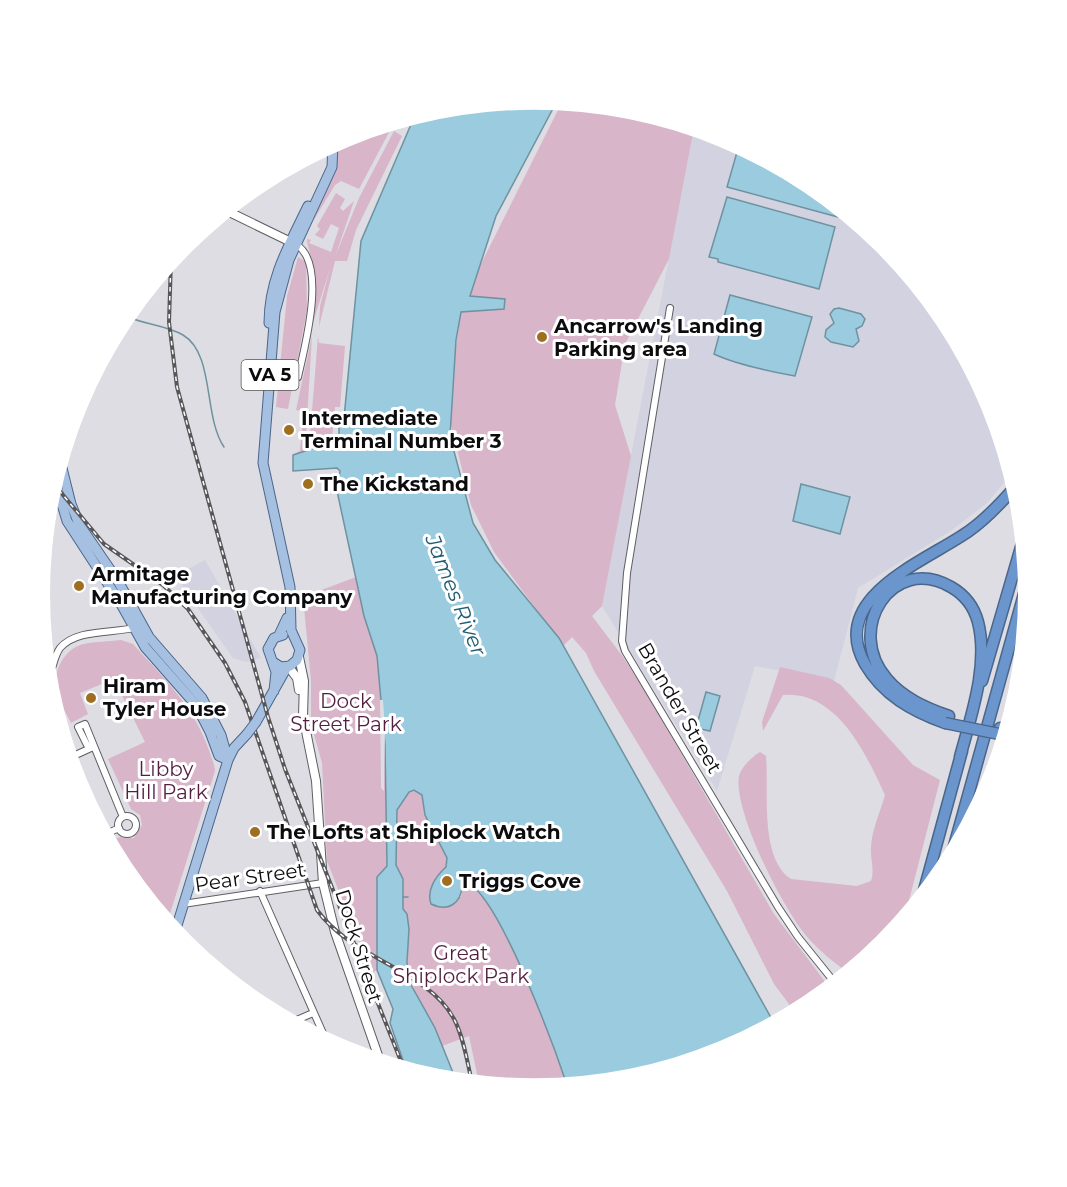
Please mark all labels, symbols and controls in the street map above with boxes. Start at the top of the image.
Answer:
place label: Ancarrow's Landing Parking area [553,314,763,361]
marker: Ancarrow's Landing Parking area [535,330,549,344]
road number: VA 5 [242,360,298,390]
place label: Intermediate Terminal Number 3 [301,406,502,453]
marker: Intermediate Terminal Number 3 [282,423,296,437]
place label: The Kickstand [320,472,469,496]
marker: The Kickstand [301,477,315,491]
water label: James River [420,530,492,660]
place label: Armitage Manufacturing Company [90,562,353,609]
marker: Armitage Manufacturing Company [72,579,86,593]
street label: Brander Street [633,638,727,778]
place label: Hiram Tyler House [103,674,226,721]
park label: Dock Street Park [290,689,402,736]
marker: Hiram Tyler House [84,691,98,705]
park label: Libby Hill Park [124,757,208,804]
place label: The Lofts at Shiplock Watch [267,820,561,844]
marker: The Lofts at Shiplock Watch [248,825,262,839]
street label: Pear Street [193,857,307,897]
place label: Triggs Cove [459,869,581,893]
marker: Triggs Cove [440,874,454,888]
street label: Dock Street [330,886,388,1006]
park label: Great Shiplock Park [393,941,529,988]

